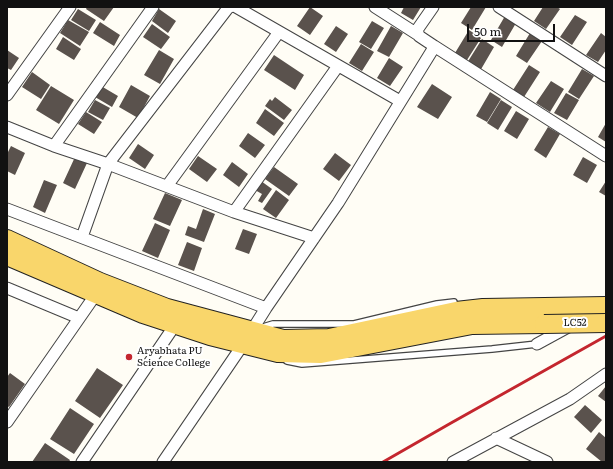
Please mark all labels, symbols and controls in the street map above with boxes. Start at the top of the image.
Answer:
scale bar [469,16,557,42]
text: 50 m [474,22,501,40]
street label: LC52 [563,317,587,329]
place label: Aryabhata PU Science College [137,345,210,368]
marker: Aryabhata PU Science College [124,352,134,362]

